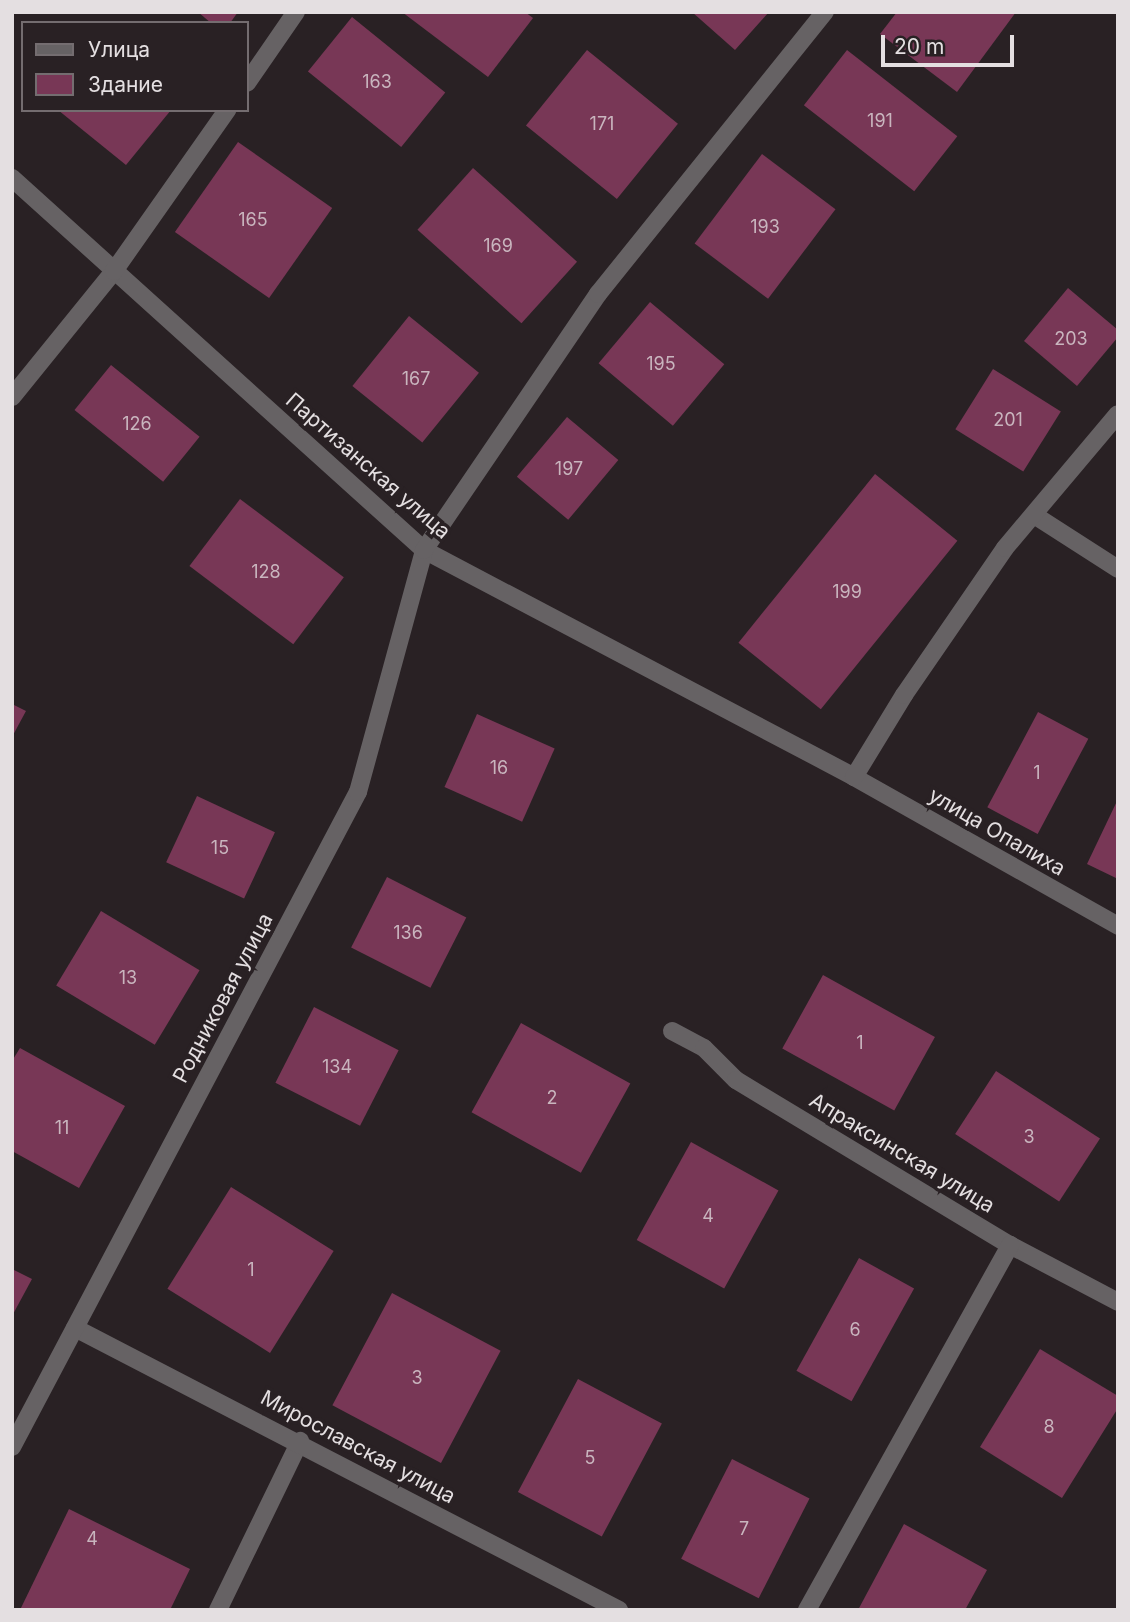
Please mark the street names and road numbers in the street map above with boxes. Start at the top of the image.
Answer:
street label: Партизанская улица [281,388,455,544]
street label: улица Опалиха [924,783,1070,881]
street label: Родниковая улица [168,909,278,1087]
street label: Апраксинская улица [805,1088,999,1218]
street label: Мирославская улица [256,1385,460,1509]

